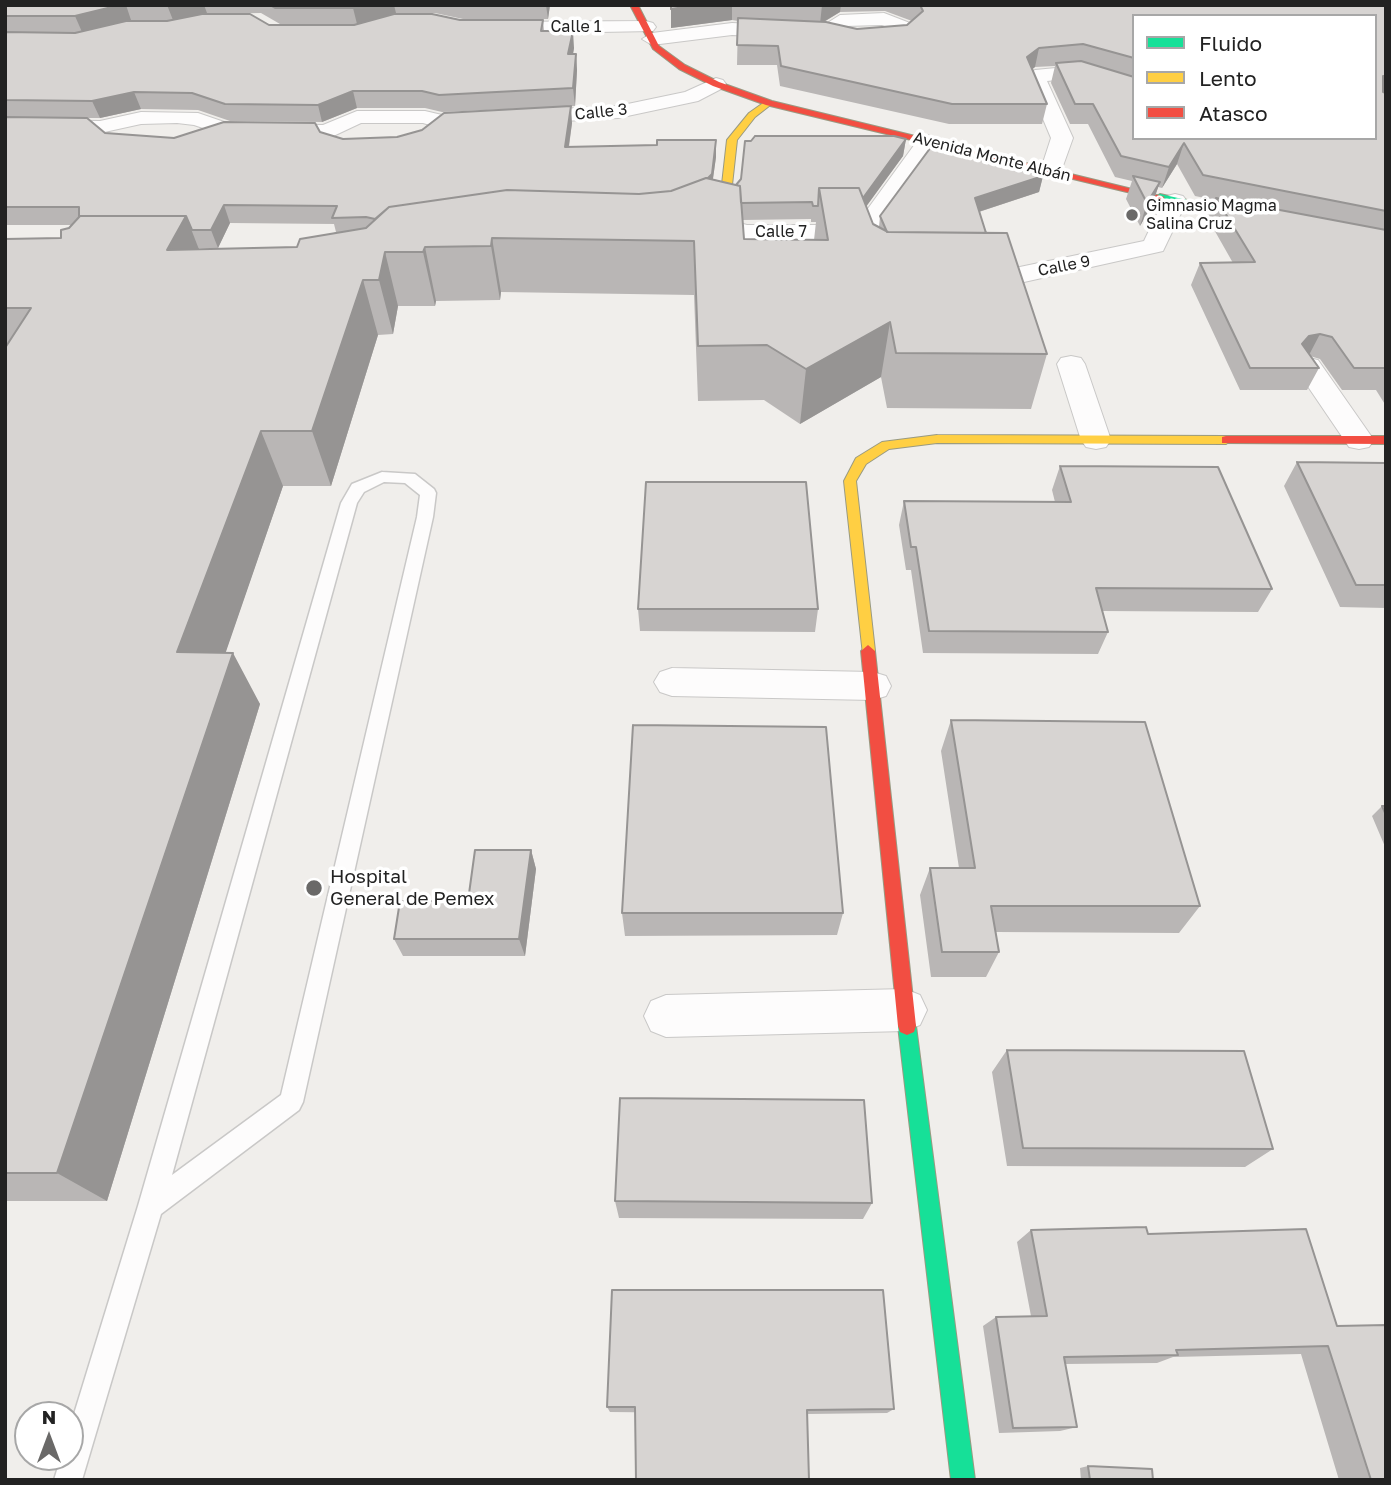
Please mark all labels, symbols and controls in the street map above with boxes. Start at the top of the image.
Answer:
legend [1132,14,1377,140]
street label: Calle 1 [550,17,602,37]
text: Fluido [1199,30,1262,56]
text: Lento [1199,65,1257,91]
street label: Calle 3 [574,100,628,124]
text: Atasco [1199,100,1268,126]
street label: Avenida Monte Albán [911,128,1073,186]
place label: Gimnasio Magma Salina Cruz [1146,196,1277,234]
marker: Gimnasio Magma Salina Cruz [1124,207,1140,223]
street label: Calle 7 [755,222,807,242]
street label: Calle 9 [1036,252,1092,280]
place label: Hospital General de Pemex [330,866,495,910]
marker: Hospital General de Pemex [304,878,324,898]
north arrow [14,1401,84,1471]
text: N [42,1405,56,1428]

